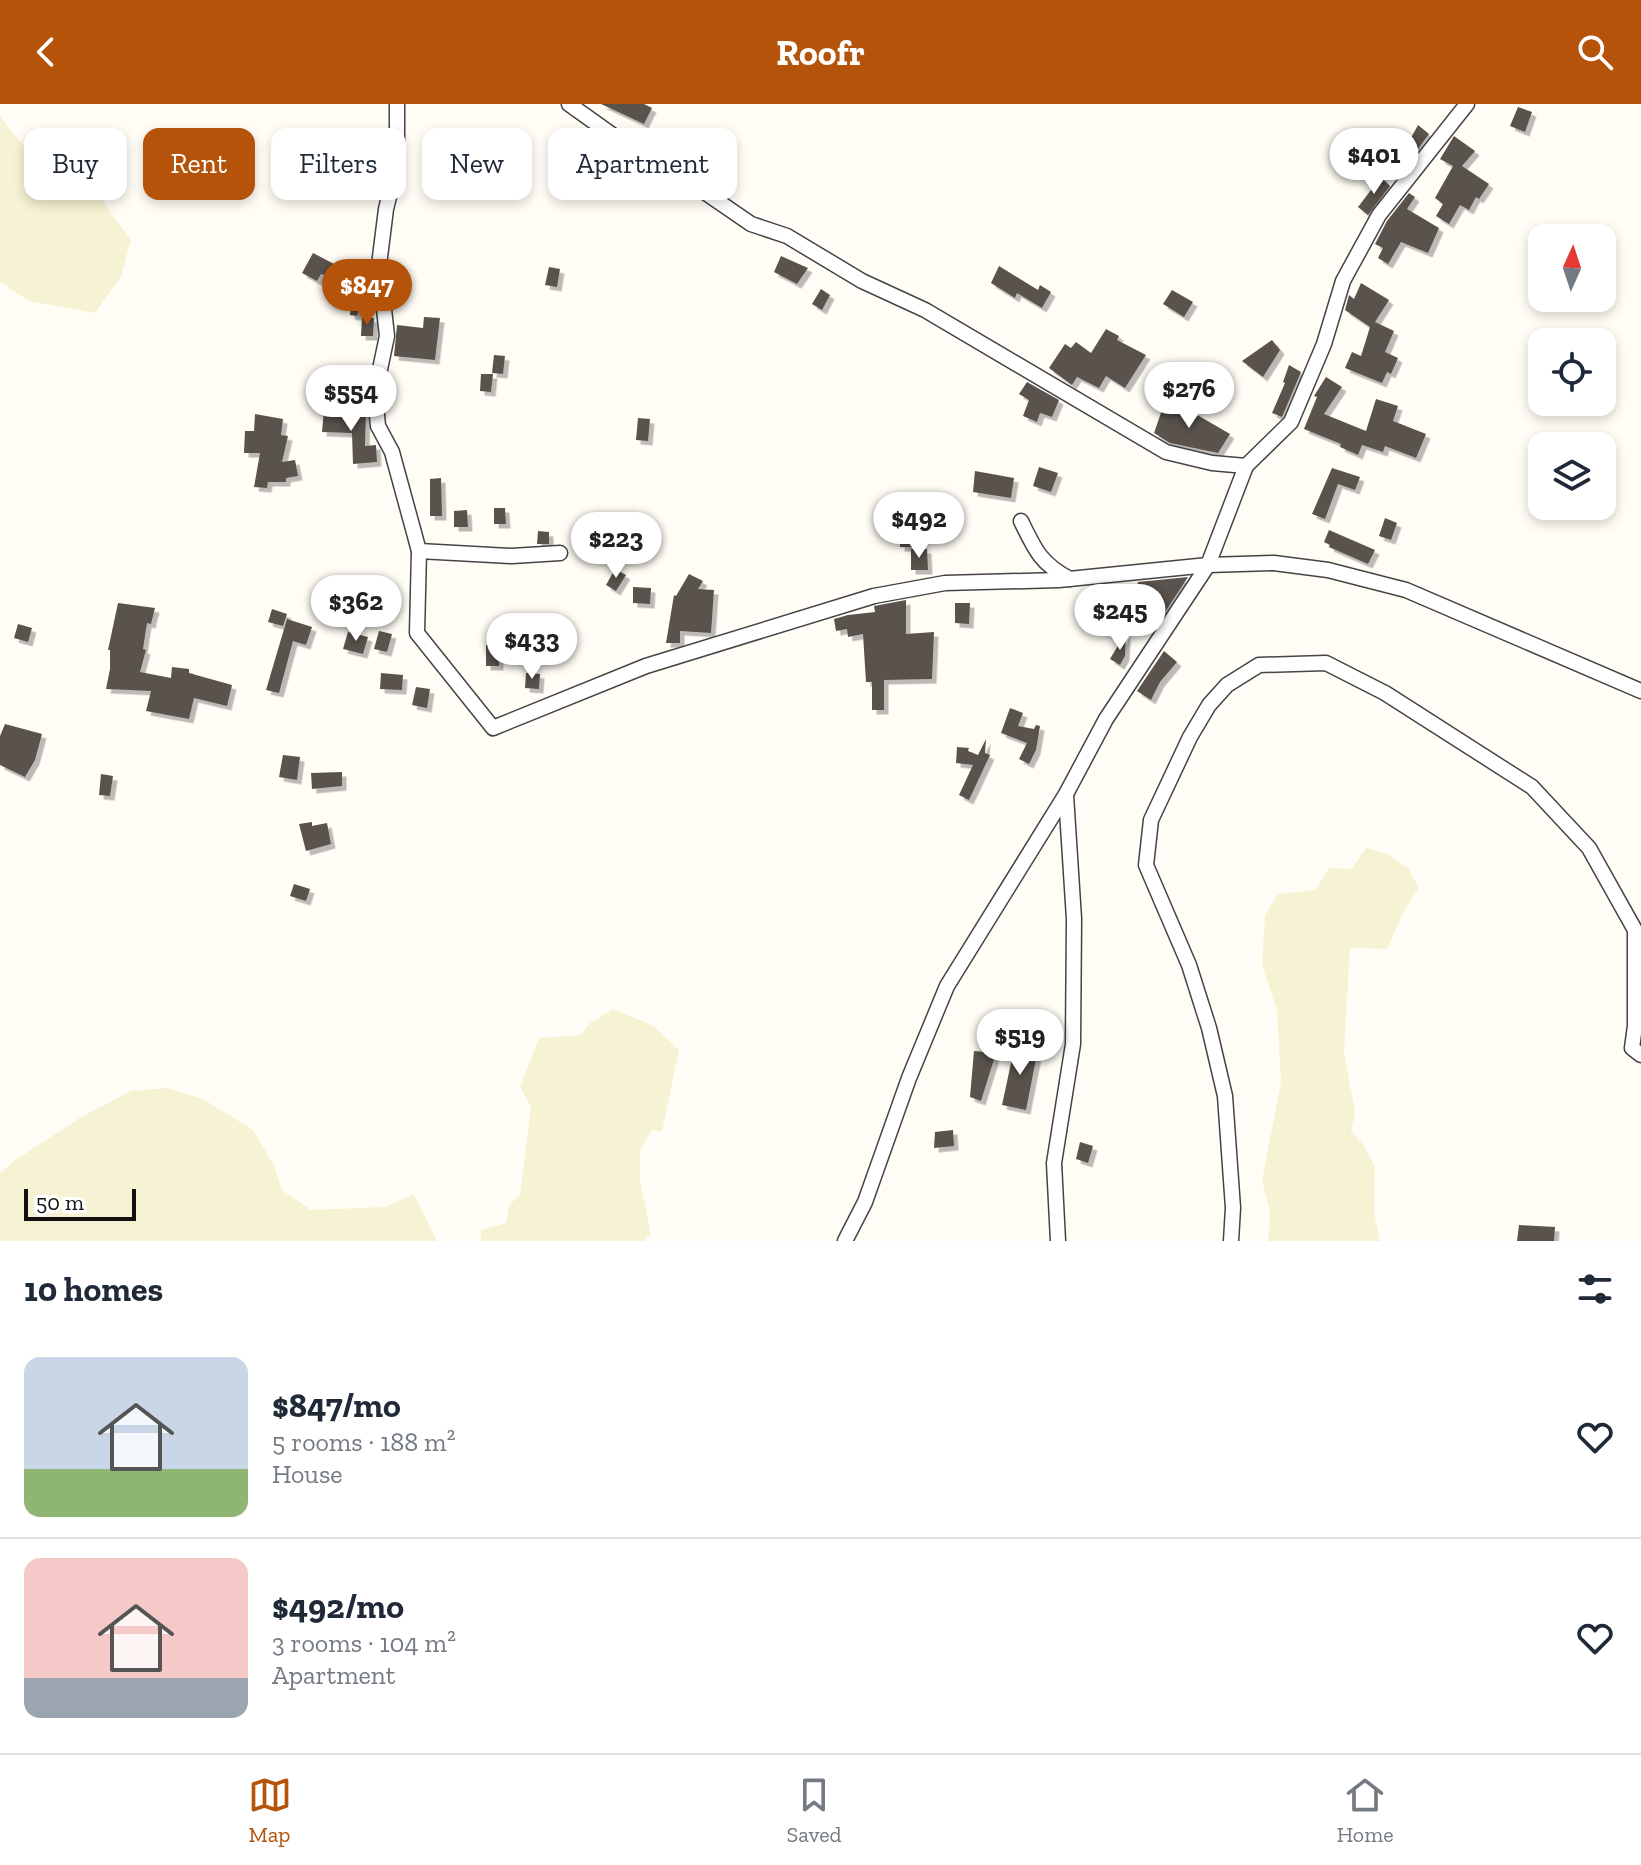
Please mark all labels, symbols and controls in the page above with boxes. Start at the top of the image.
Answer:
icon: back [24,30,68,74]
icon: search [1573,30,1617,74]
text: Roofr [776,31,865,74]
chip: Buy [24,128,127,200]
chip: Rent [143,128,255,200]
chip: Filters [271,128,406,200]
chip: New [422,128,532,200]
chip: Apartment [548,128,737,200]
pin: $401 [1327,128,1421,196]
text: $401 [1347,138,1401,170]
north arrow [1528,224,1616,312]
map controls [1528,224,1616,520]
pin: $847 [320,259,414,327]
text: $847 [340,269,394,301]
button: locate [1528,328,1616,416]
pin: $276 [1142,362,1236,430]
pin: $554 [304,365,398,433]
text: $276 [1162,372,1216,404]
text: $554 [324,375,378,407]
button: layers [1528,432,1616,520]
pin: $492 [872,492,966,560]
text: $492 [891,502,947,534]
pin: $223 [569,512,663,580]
text: $223 [589,522,643,554]
pin: $362 [309,575,403,643]
pin: $245 [1073,584,1167,652]
text: $362 [329,585,383,617]
text: $245 [1092,594,1148,626]
pin: $433 [485,613,579,681]
text: $433 [504,623,560,655]
pin: $519 [973,1009,1067,1077]
text: $519 [995,1019,1045,1051]
scale bar [24,1185,136,1221]
text: 50 m [36,1189,84,1216]
icon: filters [1573,1267,1617,1311]
text: 10 homes [24,1269,163,1310]
text: $847/mo [272,1385,401,1426]
icon: home [88,1389,184,1485]
icon: heart [1573,1415,1617,1459]
text: 5 rooms · 188 m² [272,1426,455,1458]
text: House [272,1458,343,1490]
text: $492/mo [272,1586,404,1627]
icon: home [88,1590,184,1686]
icon: heart [1573,1616,1617,1660]
text: 3 rooms · 104 m² [272,1627,456,1659]
text: Apartment [272,1659,395,1691]
tab: Map [248,1773,292,1848]
tab: Saved [787,1773,842,1848]
tab: Home [1337,1773,1393,1848]

